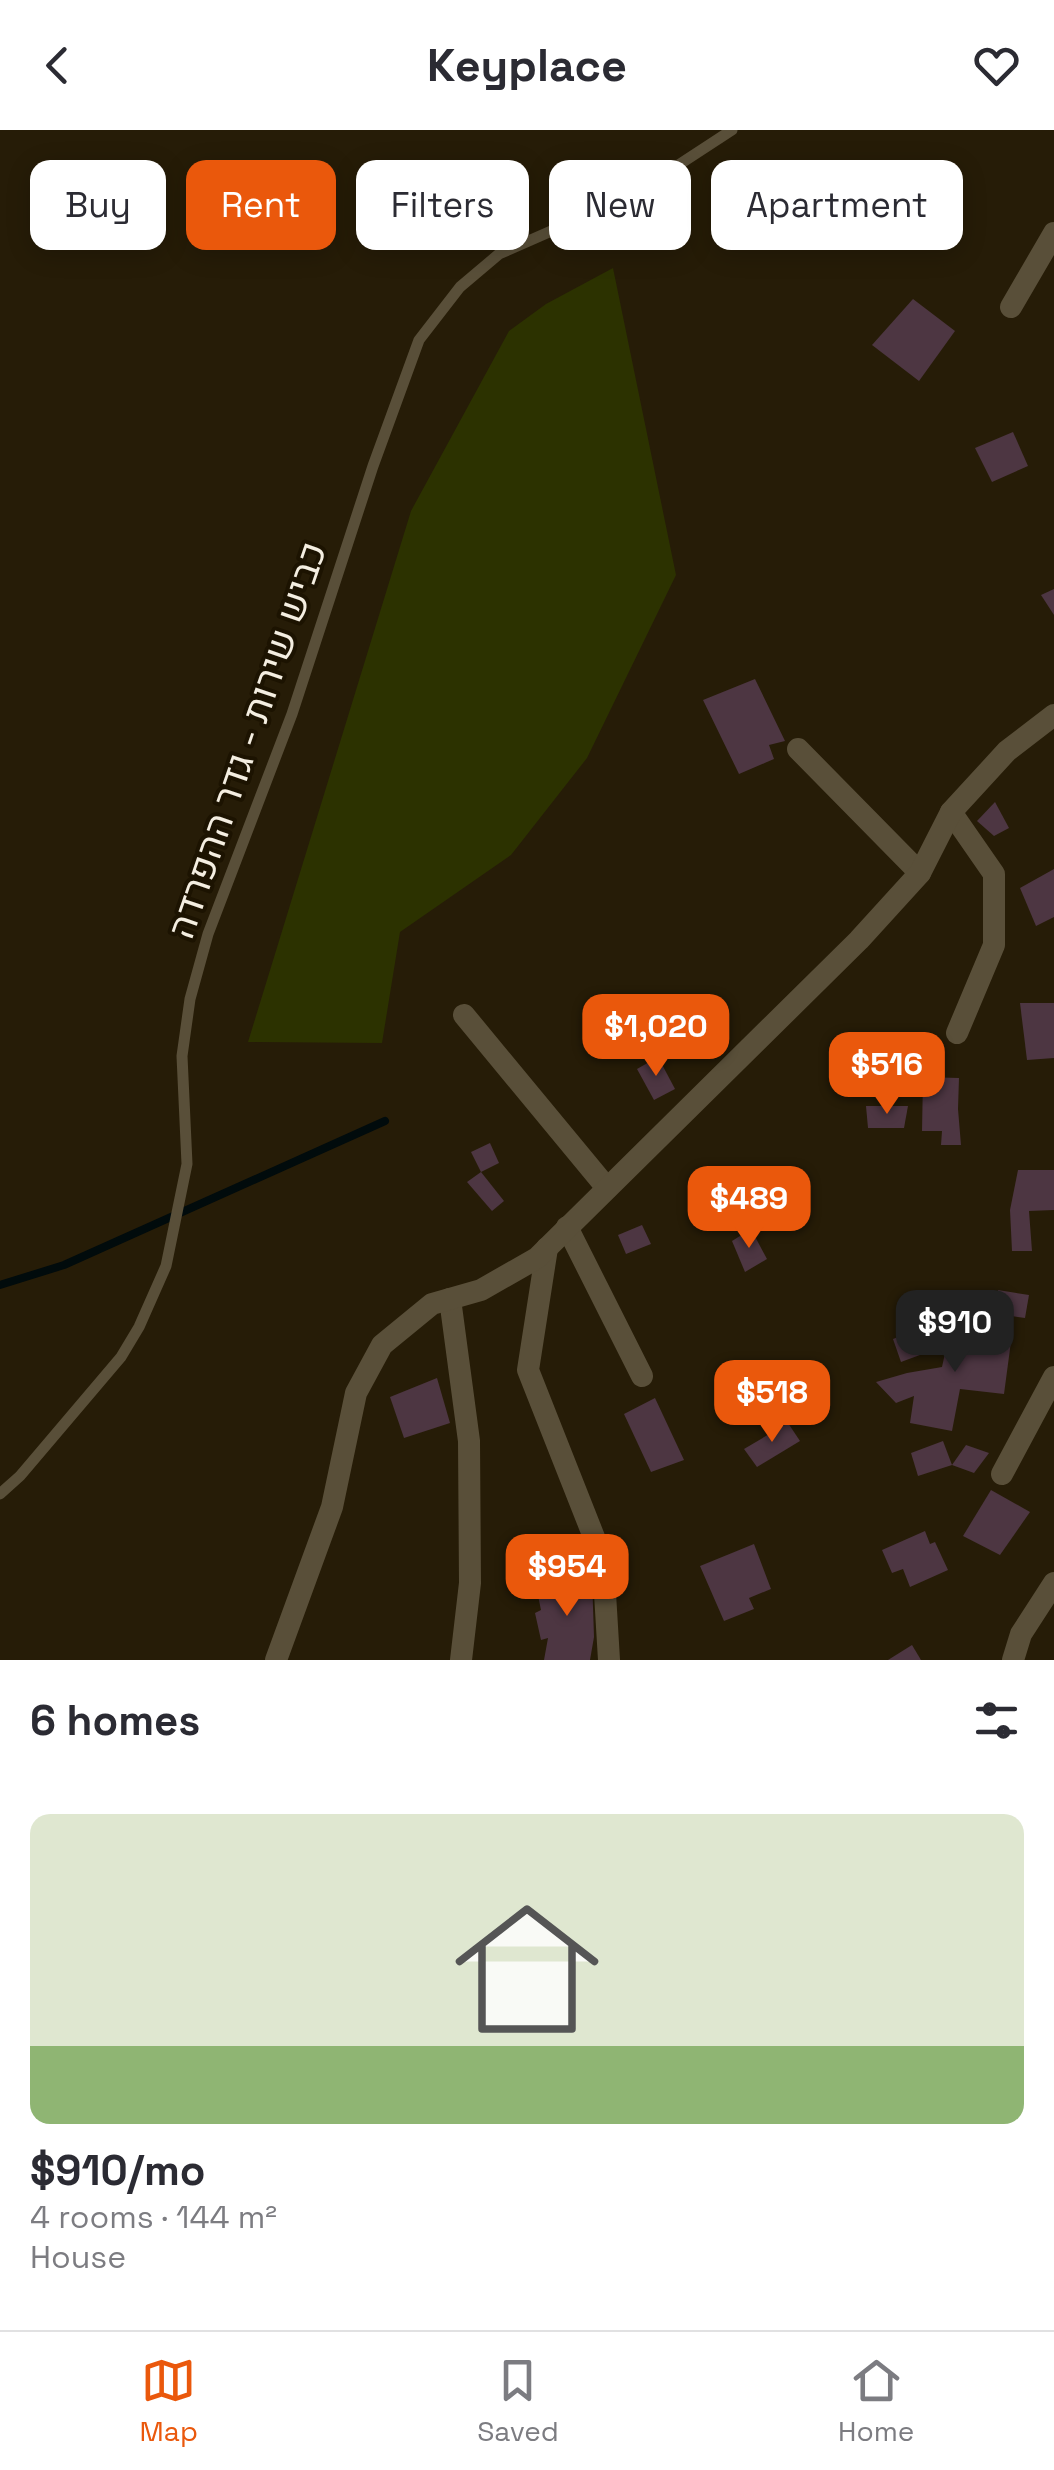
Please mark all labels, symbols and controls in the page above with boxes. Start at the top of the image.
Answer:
text: Keyplace [427,37,627,94]
icon: back [30,38,85,93]
icon: heart [969,38,1024,93]
chip: Buy [30,160,166,250]
chip: Rent [186,160,336,250]
chip: Filters [356,160,529,250]
chip: New [549,160,691,250]
chip: Apartment [711,160,963,250]
street label: כביש שירות - גדר ההפרדה [157,535,337,945]
pin: $1,020 [575,994,737,1079]
text: $1,020 [604,1006,708,1046]
pin: $516 [828,1032,946,1117]
text: $516 [851,1044,923,1084]
pin: $489 [690,1166,808,1251]
text: $489 [710,1178,788,1218]
pin: $910 [896,1290,1014,1375]
text: $910 [918,1302,992,1342]
pin: $518 [713,1360,831,1445]
text: $518 [736,1372,808,1412]
pin: $954 [508,1534,626,1619]
text: $954 [528,1546,606,1586]
icon: filters [969,1693,1024,1748]
text: 6 homes [30,1694,200,1747]
icon: home [437,1879,617,2059]
text: $910/mo [30,2144,205,2197]
text: 4 rooms · 144 m² [30,2197,277,2237]
text: House [30,2237,126,2277]
tab: Map [140,2353,198,2449]
tab: Saved [477,2353,559,2449]
tab: Home [838,2353,914,2449]

